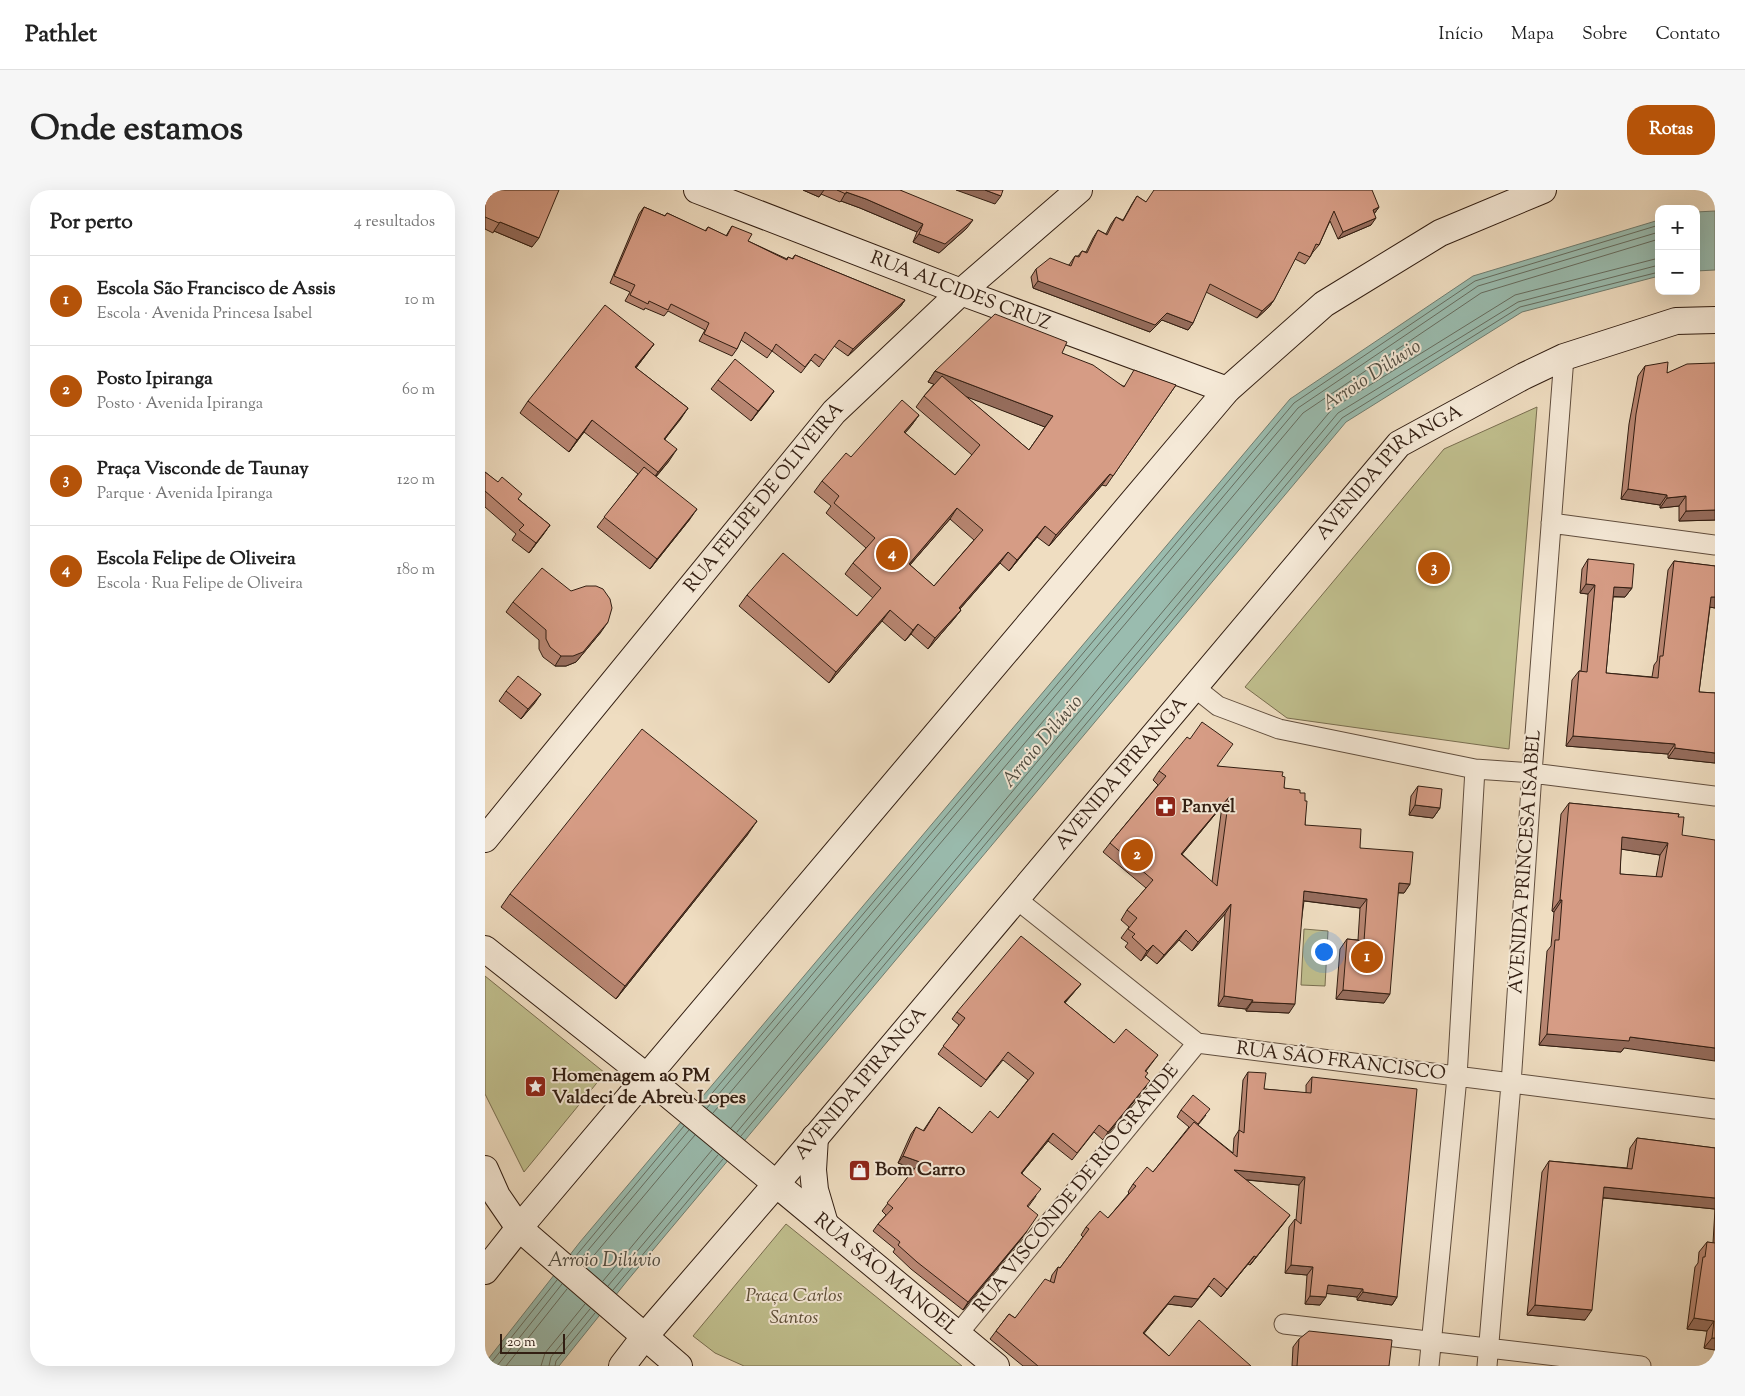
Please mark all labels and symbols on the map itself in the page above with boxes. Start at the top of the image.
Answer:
street label: RUA ALCIDES CRUZ [866,245,1055,337]
water label: Arroio Dilúvio [1317,333,1427,419]
street label: RUA FELIPE DE OLIVEIRA [678,396,850,599]
street label: AVENIDA IPIRANGA [1310,398,1468,546]
pin: 4 [876,535,908,573]
pin: 3 [1418,549,1450,587]
water label: Arroio Dilúvio [995,689,1091,795]
street label: AVENIDA IPIRANGA [1049,691,1194,856]
street label: AVENIDA PRINCESA ISABEL [1503,729,1549,995]
place label: Panvel [1182,794,1236,821]
pharmacy icon: Panvel [1154,795,1178,819]
pin: 2 [1121,836,1153,874]
pin: 1 [1351,938,1383,976]
your location [1311,939,1337,965]
street label: AVENIDA IPIRANGA [788,1000,934,1166]
street label: RUA SÃO FRANCISCO [1235,1036,1447,1088]
street label: RUA VISCONDE DE RIO GRANDE [968,1058,1186,1319]
place label: Homenagem ao PM Valdeci de Abreu Lopes [552,1063,747,1112]
place icon: Homenagem ao PM Valdeci de Abreu Lopes [524,1075,548,1099]
place label: Bom Carro [875,1157,966,1184]
shop icon: Bom Carro [847,1158,871,1182]
street label: RUA SÃO MANOEL [808,1207,963,1342]
water label: Arroio Dilúvio [547,1247,661,1276]
park label: Praça Carlos Santos [745,1283,843,1332]
scale bar [500,1331,565,1354]

